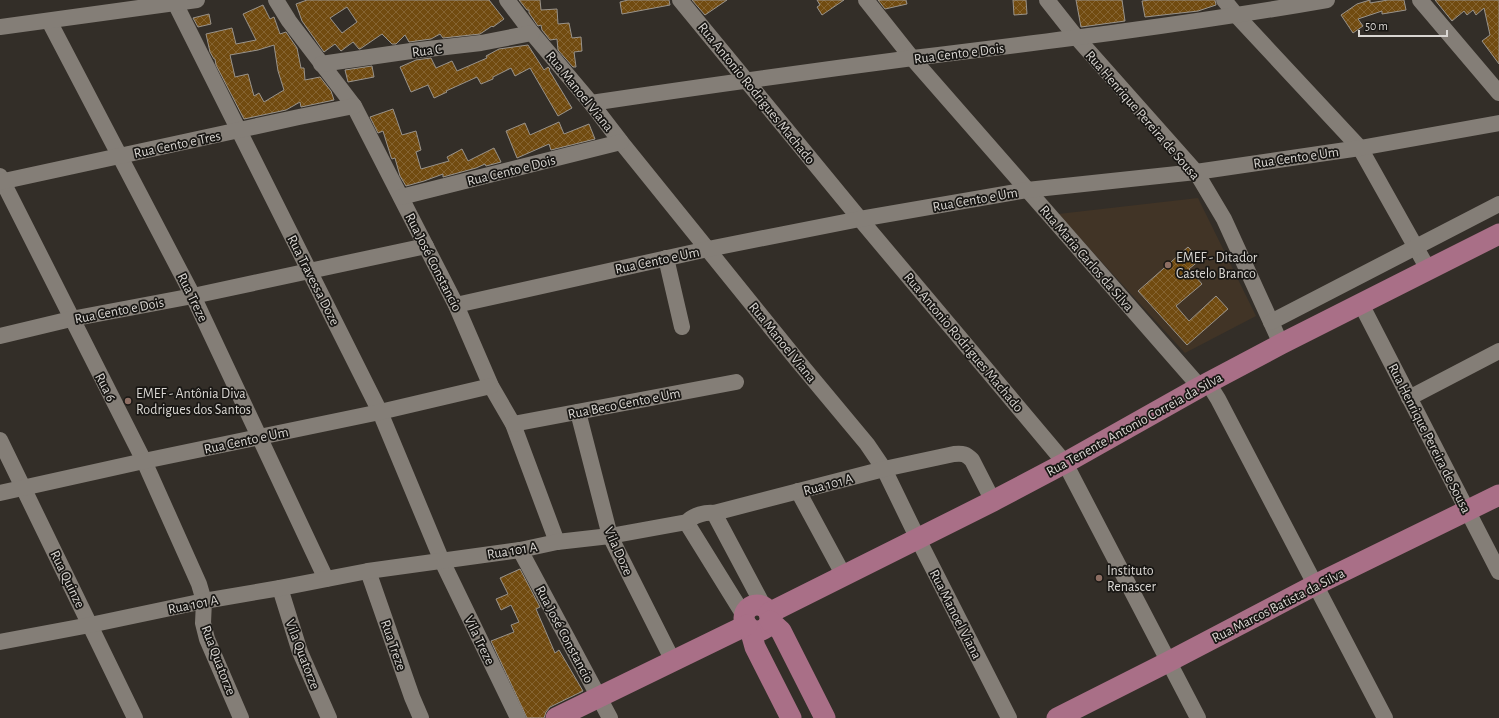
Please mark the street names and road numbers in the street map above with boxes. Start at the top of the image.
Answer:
street label: Rua Antonio Rodrigues Machado [695,20,817,167]
street label: Rua C [411,42,443,60]
street label: Rua Cento e Dois [913,42,1005,66]
street label: Rua Henrique Pereira de Sousa [1083,48,1202,183]
street label: Rua Manoel Viana [543,49,616,135]
street label: Rua Cento e Tres [133,129,222,161]
street label: Rua Cento e Um [1253,145,1340,171]
street label: Rua Cento e Dois [465,153,557,189]
street label: Rua Cento e Um [932,186,1019,214]
street label: Rua Maria Carlos da Silva [1037,203,1136,315]
street label: Rua José Constancio [402,211,464,314]
street label: Rua Travessa Doze [284,233,342,328]
street label: Rua Cento e Um [614,245,701,277]
street label: Rua Antonio Rodrigues Machado [901,270,1026,415]
street label: Rua Treze [174,271,210,324]
street label: Rua Cento e Dois [73,295,165,327]
street label: Rua Manoel Viana [746,300,819,386]
street label: Rua Henrique Pereira de Sousa [1385,361,1473,516]
street label: Rua Tenente Antonio Correia da Silva [1044,370,1225,479]
street label: Rua 6 [92,371,118,404]
street label: Rua Beco Cento e Um [567,386,682,422]
street label: Rua Cento e Um [203,425,290,457]
street label: Rua 101 A [802,472,855,498]
street label: Vila Doze [601,525,635,578]
street label: Rua 101 A [486,540,538,562]
street label: Rua Quinze [47,548,87,610]
street label: Rua Marcos Batista da Silva [1210,566,1348,645]
street label: Rua Manoel Viana [927,567,984,662]
street label: Rua José Constancio [533,583,596,686]
street label: Rua 101 A [167,593,219,617]
street label: Vila Treze [461,614,497,667]
street label: Vila Quatorze [282,617,322,691]
street label: Rua Treze [378,618,408,672]
street label: Rua Quatorze [198,624,238,697]

